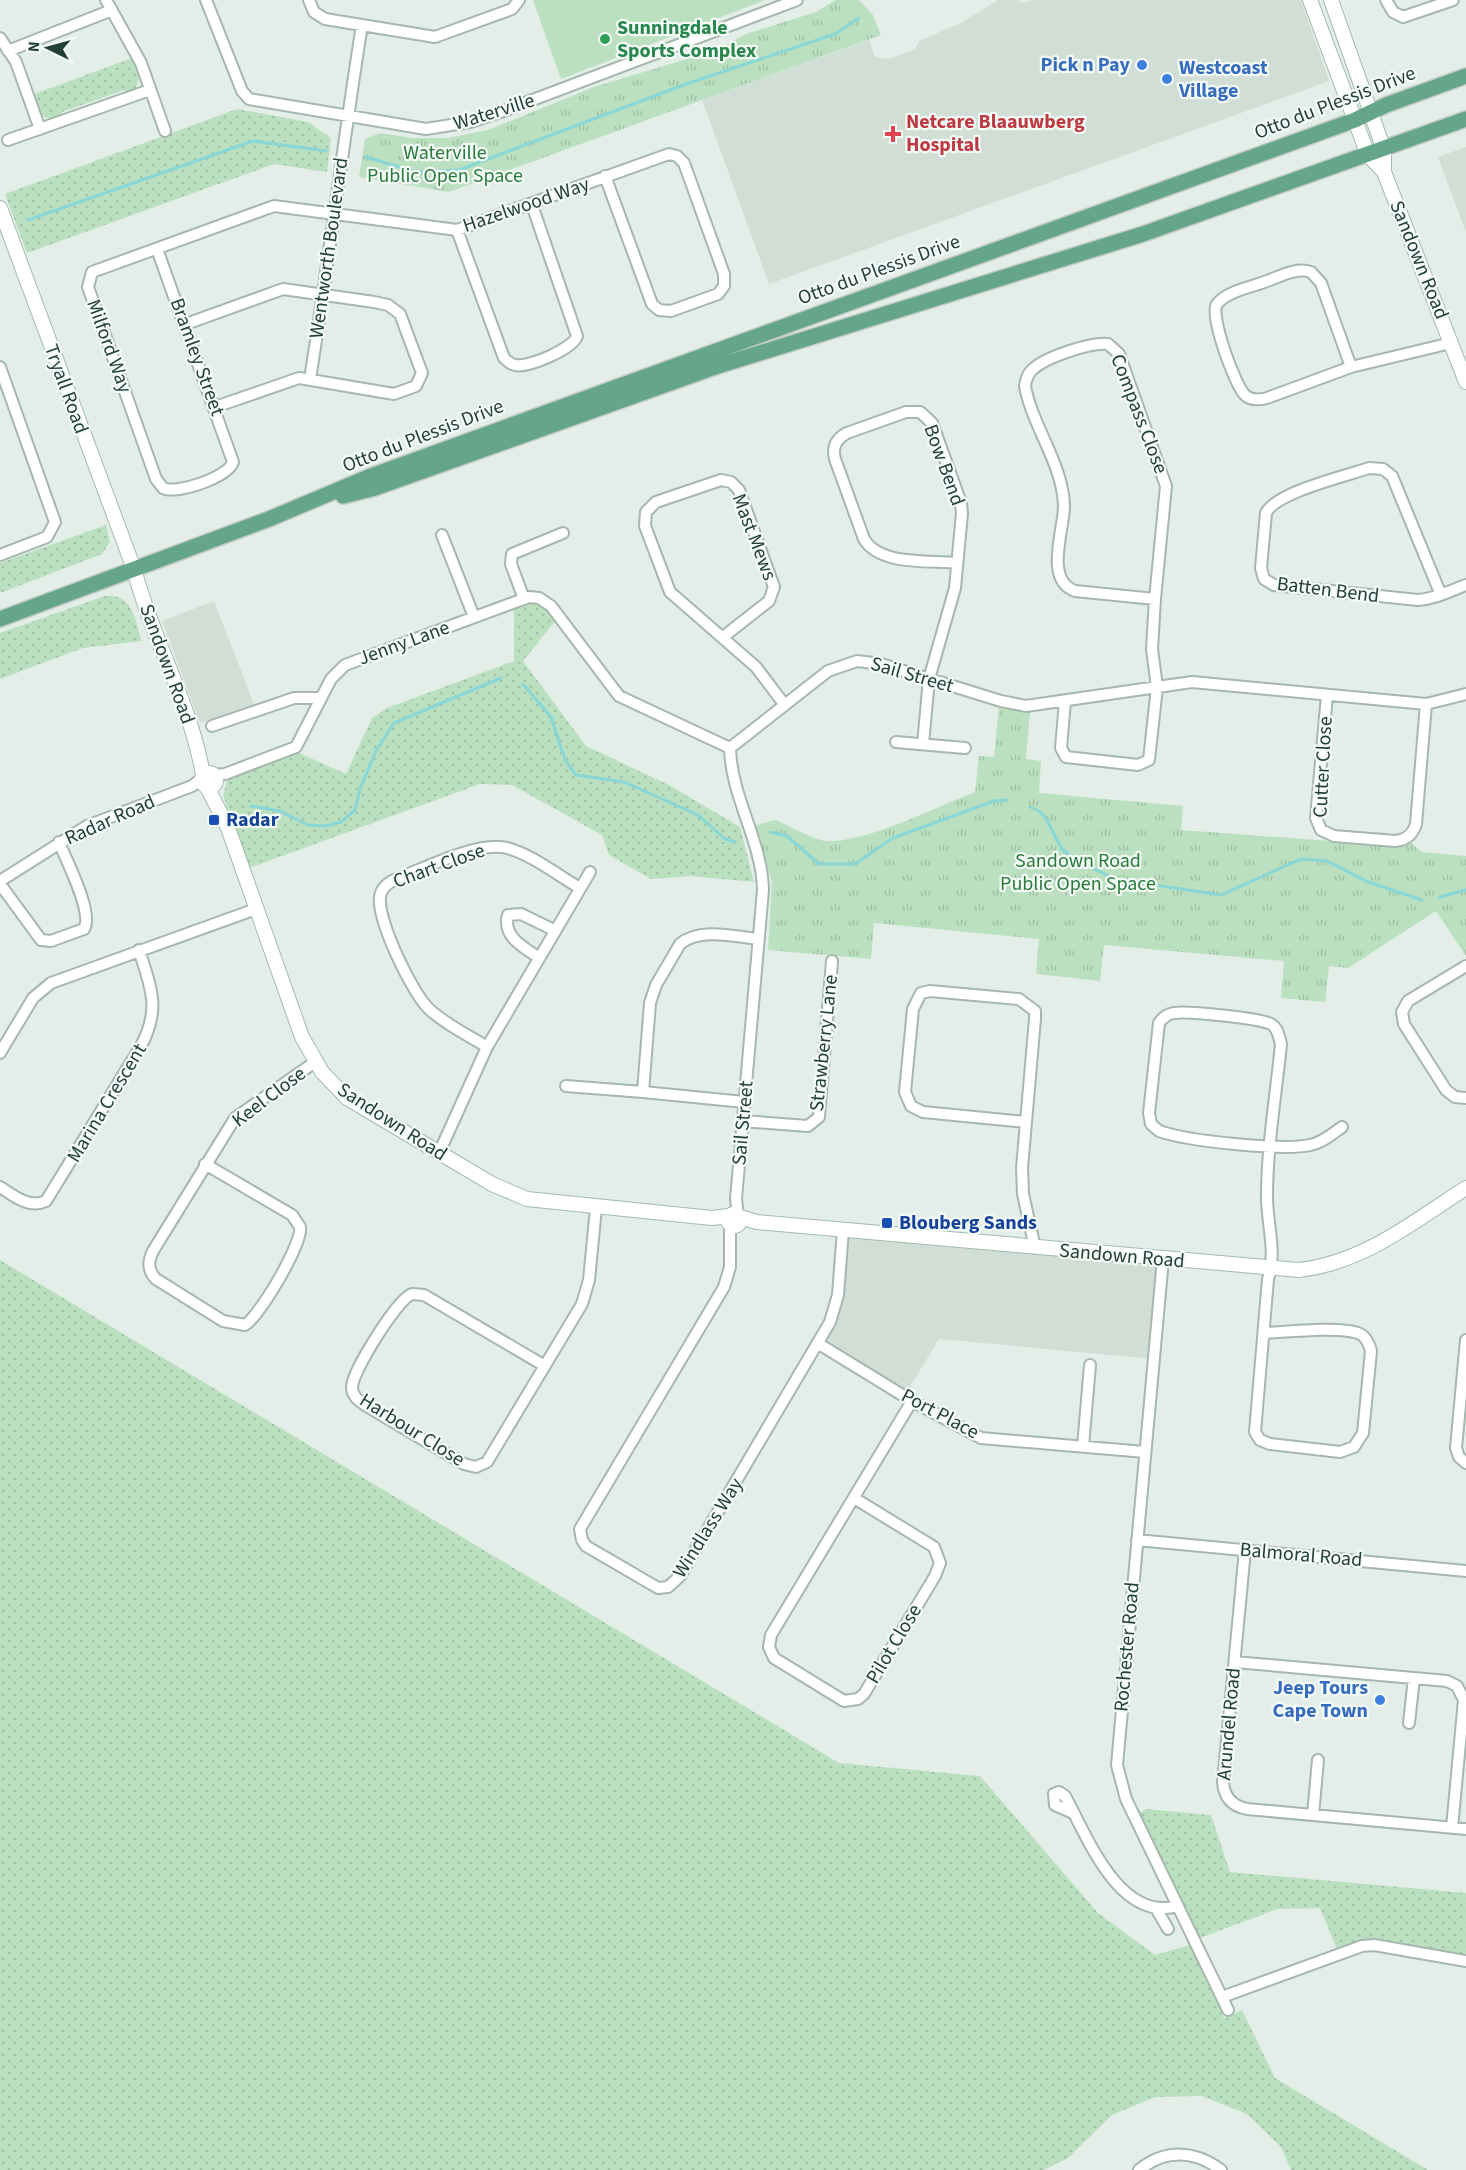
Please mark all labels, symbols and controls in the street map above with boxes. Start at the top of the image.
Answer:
place label: Sunningdale Sports Complex [617,14,756,65]
north arrow [18,18,78,78]
marker: Sunningdale Sports Complex [598,32,612,46]
text: N [23,41,45,53]
place label: Pick n Pay [1041,51,1131,79]
place label: Westcoast Village [1178,54,1268,105]
marker: Pick n Pay [1135,58,1149,72]
street label: Otto du Plessis Drive [1250,59,1420,147]
marker: Westcoast Village [1160,72,1174,86]
street label: Waterville [450,86,538,138]
place label: Netcare Blaauwberg Hospital [906,108,1085,159]
marker: Netcare Blaauwberg Hospital [884,125,902,143]
park label: Waterville Public Open Space [367,139,523,190]
street label: Wentworth Boulevard [302,156,356,340]
street label: Hazelwood Way [459,170,594,240]
street label: Sandown Road [1382,196,1456,324]
street label: Otto du Plessis Drive [794,228,964,312]
street label: Bramley Street [163,294,231,420]
street label: Milford Way [79,295,139,397]
street label: Tryall Road [37,340,95,438]
street label: Compass Close [1103,350,1175,478]
street label: Otto du Plessis Drive [338,392,508,480]
street label: Bow Bend [916,420,972,510]
street label: Mast Mews [725,490,783,584]
street label: Batten Bend [1275,570,1381,610]
street label: Sandown Road [132,600,202,728]
street label: Jenny Lane [354,614,454,672]
street label: Sail Street [867,650,957,700]
street label: Cutter Close [1306,716,1340,818]
street label: Radar Road [60,788,160,852]
place label: Radar [226,806,279,834]
marker: Radar [207,813,221,827]
street label: Chart Close [389,836,489,896]
park label: Sandown Road Public Open Space [1000,847,1156,898]
street label: Strawberry Lane [803,973,845,1113]
street label: Marina Crescent [60,1038,154,1168]
street label: Keel Close [226,1060,312,1134]
street label: Sandown Road [332,1076,452,1168]
street label: Sail Street [725,1079,761,1167]
place label: Blouberg Sands [899,1209,1037,1237]
marker: Blouberg Sands [880,1216,894,1230]
street label: Sandown Road [1058,1237,1186,1275]
street label: Port Place [896,1382,984,1446]
street label: Harbour Close [354,1386,470,1474]
street label: Windlass Way [666,1472,750,1584]
street label: Balmoral Road [1239,1536,1363,1574]
street label: Rochester Road [1107,1581,1147,1713]
street label: Pilot Close [859,1599,929,1689]
street label: Arundel Road [1210,1667,1248,1781]
place label: Jeep Tours Cape Town [1273,1674,1368,1725]
marker: Jeep Tours Cape Town [1373,1693,1387,1707]

